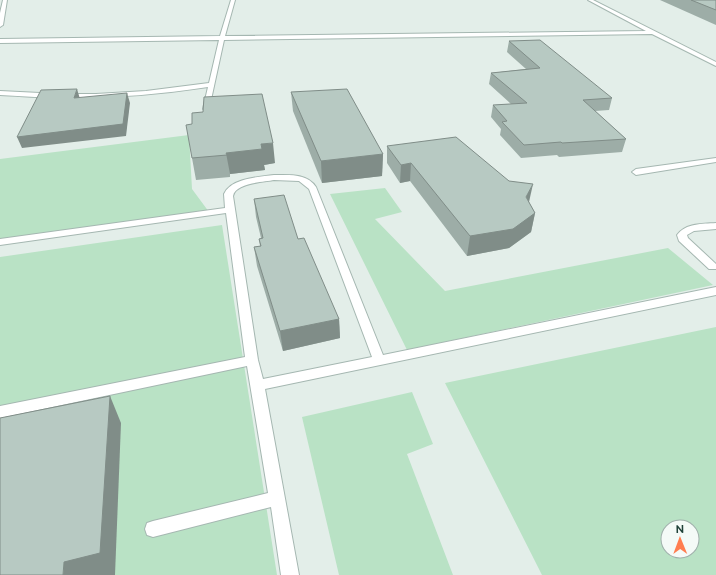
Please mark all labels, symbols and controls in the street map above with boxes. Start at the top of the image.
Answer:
north arrow [660,519,700,559]
text: N [676,523,684,536]

